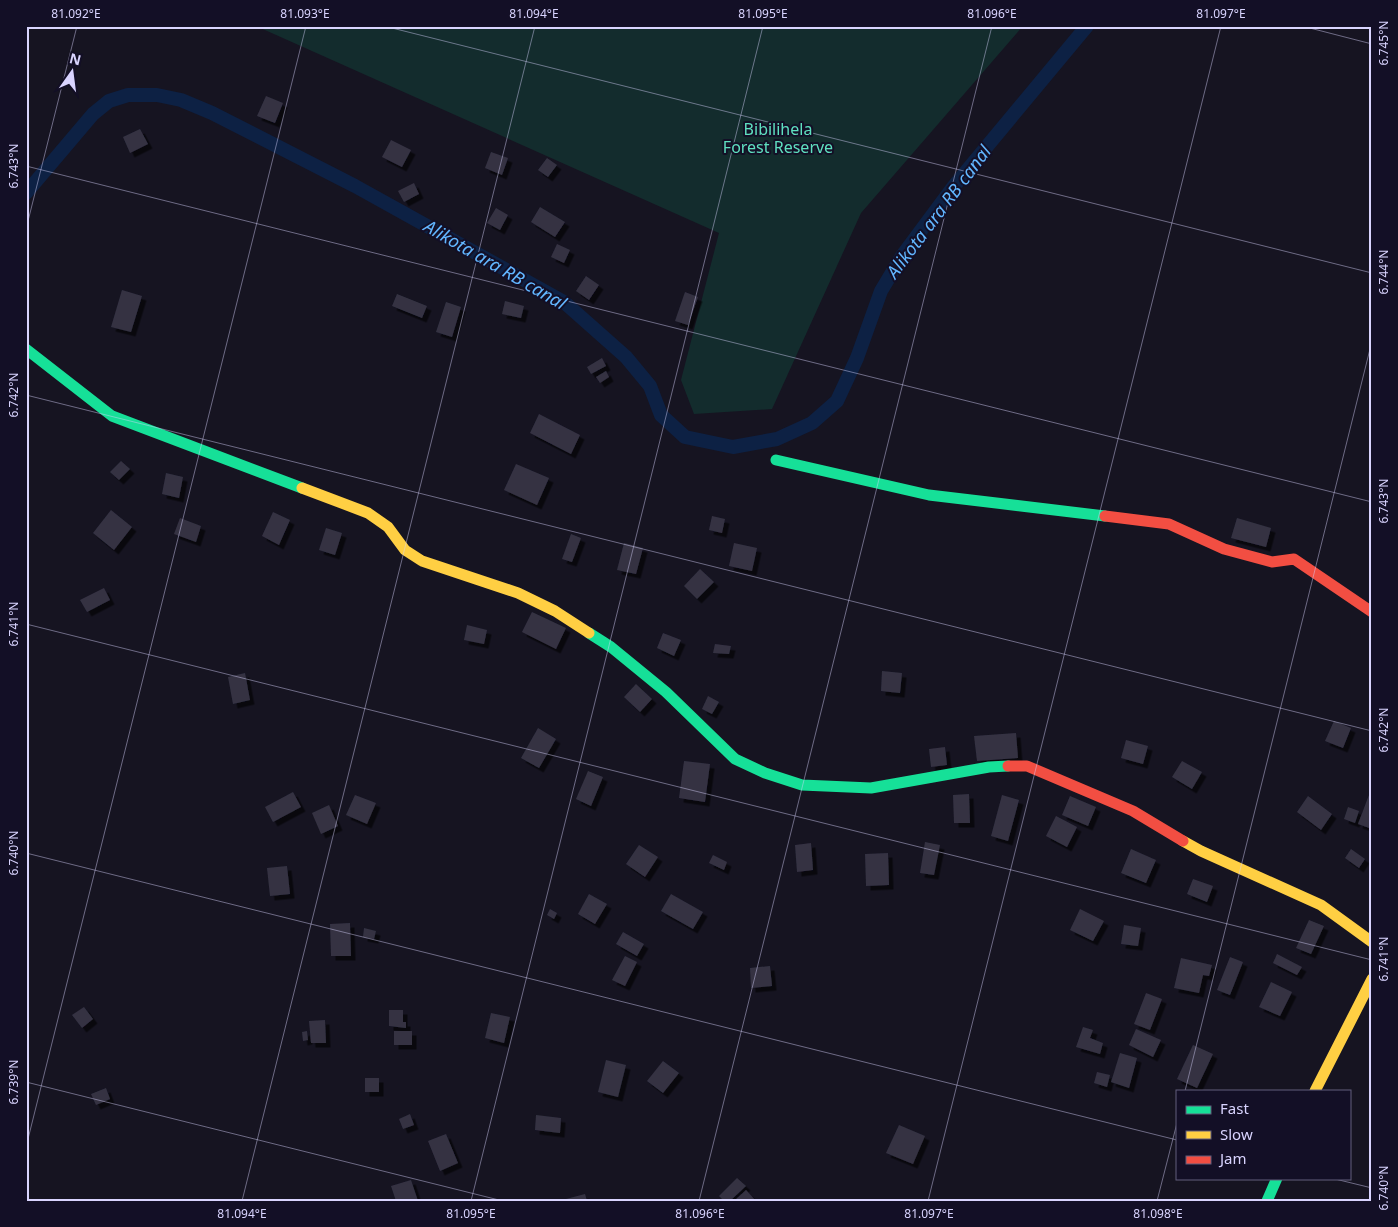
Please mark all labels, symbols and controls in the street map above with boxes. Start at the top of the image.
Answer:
text: 81.092°E [51,5,101,22]
text: 81.093°E [280,5,330,22]
text: 81.094°E [509,5,559,22]
text: 81.095°E [738,5,788,22]
text: 81.096°E [967,5,1017,22]
text: 81.097°E [1196,5,1246,22]
text: 6.745°N [1375,21,1392,65]
north arrow [48,48,98,98]
text: N [67,48,83,69]
park label: Bibilihela Forest Reserve [723,118,833,158]
water label: Alikota ara RB canal [879,140,996,284]
text: 6.743°N [5,144,22,188]
water label: Alikota ara RB canal [418,213,571,315]
text: 6.744°N [1375,250,1392,294]
text: 6.742°N [5,373,22,417]
text: 6.743°N [1375,479,1392,523]
text: 6.741°N [5,602,22,646]
text: 6.742°N [1375,708,1392,752]
text: 6.740°N [5,831,22,875]
text: 6.741°N [1375,937,1392,981]
text: 6.739°N [5,1060,22,1104]
legend [1176,1090,1350,1180]
text: Fast [1220,1098,1249,1118]
text: Slow [1220,1124,1253,1144]
text: Jam [1218,1148,1247,1168]
text: 6.740°N [1375,1166,1392,1210]
text: 81.094°E [217,1205,267,1222]
text: 81.095°E [446,1205,496,1222]
text: 81.096°E [675,1205,725,1222]
text: 81.097°E [904,1205,954,1222]
text: 81.098°E [1133,1205,1183,1222]

